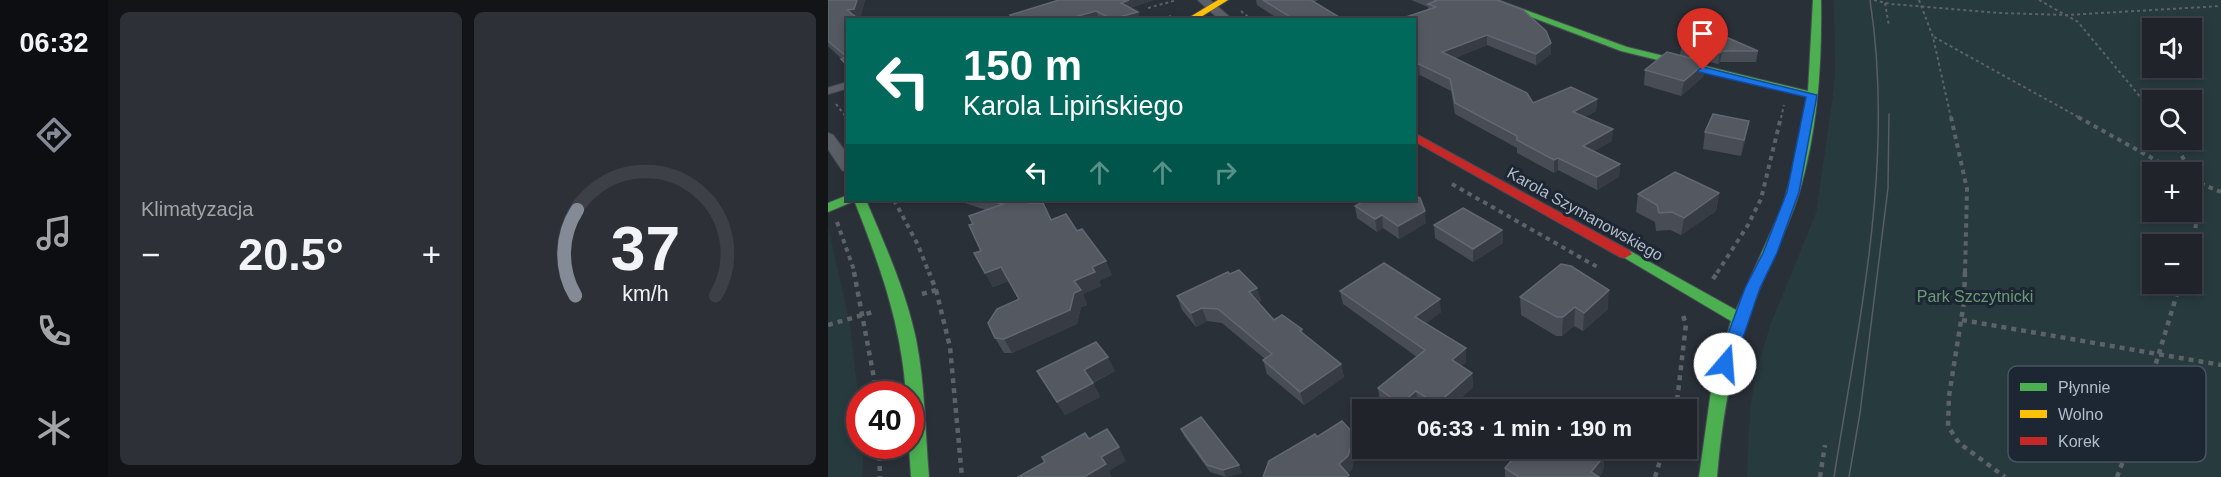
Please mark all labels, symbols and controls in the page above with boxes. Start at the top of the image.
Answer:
pin [1677,8,1728,70]
icon: arrive [1686,17,1719,50]
map controls [2142,18,2202,294]
button: sound [2142,18,2202,78]
text: 06:32 [19,28,89,58]
icon: left [864,42,942,120]
text: 150 m [963,42,1082,89]
button: search [2142,90,2202,150]
text: Karola Lipińskiego [963,91,1184,121]
icon: directions [33,114,75,156]
icon: left [1020,156,1053,189]
icon: ahead [1083,156,1116,189]
icon: ahead [1146,156,1179,189]
icon: right [1209,156,1242,189]
button: + [2142,162,2202,222]
street label: Karola Szymanowskiego [1504,164,1666,264]
text: Klimatyzacja [141,198,253,220]
icon: music [33,212,75,254]
text: 37 [610,214,680,283]
text: 20.5° [238,229,344,280]
button: − [2142,234,2202,294]
text: − [141,236,160,273]
text: + [422,236,441,273]
text: km/h [622,282,668,306]
park label: Park Szczytnicki [1917,288,2033,305]
icon: phone [33,310,75,352]
position arrow [1693,332,1757,396]
legend [2008,366,2206,462]
text: Płynnie [2058,379,2111,396]
speed limit sign: 40 [846,381,924,459]
text: Wolno [2058,406,2103,423]
icon: climate [33,407,75,449]
text: 06:33 · 1 min · 190 m [1417,416,1632,441]
text: Korek [2058,433,2101,450]

